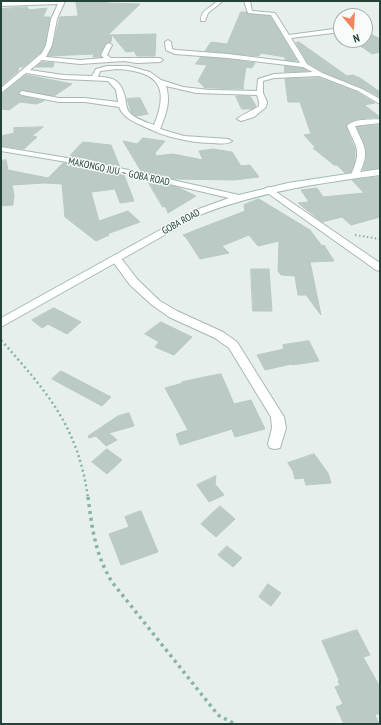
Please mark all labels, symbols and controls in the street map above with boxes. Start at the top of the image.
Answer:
north arrow [333,8,373,48]
text: N [351,31,361,46]
street label: MAKONGO JUU – GOBA ROAD [67,155,171,189]
street label: GOBA ROAD [160,207,202,237]

